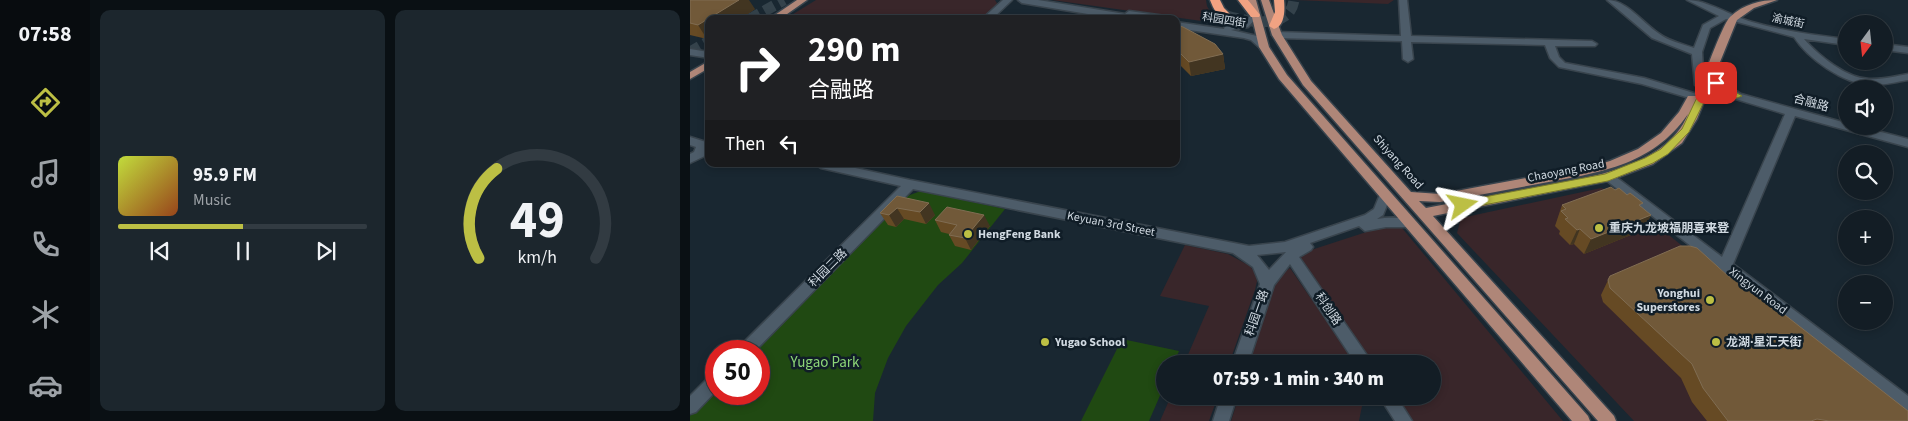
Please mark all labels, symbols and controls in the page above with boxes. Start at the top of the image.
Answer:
street label: 科园四街 [1201,9,1247,31]
street label: 渝城街 [1770,10,1806,32]
north arrow [1838,15,1892,70]
map controls [1838,15,1893,330]
text: 07:58 [18,18,72,50]
text: 290 m [808,25,900,75]
icon: right [725,35,790,100]
pin [1695,62,1737,104]
icon: arrive [1702,69,1730,97]
text: 合融路 [808,74,874,106]
button: sound [1838,80,1893,135]
icon: directions [28,85,63,120]
street label: 合融路 [1791,90,1831,116]
icon: left [775,130,803,158]
text: Then [725,131,765,158]
street label: Shiyang Road [1369,131,1427,193]
button: search [1838,145,1893,200]
street label: Chaoyang Road [1526,155,1606,187]
icon: music [28,156,63,191]
text: 95.9 FM [193,162,257,189]
position arrow [1436,178,1488,230]
text: 49 [510,184,565,258]
text: Music [193,189,231,211]
street label: Keyuan 3rd Street [1066,207,1156,241]
button: + [1838,210,1893,265]
place label: 重庆九龙坡福朋喜来登 [1609,220,1730,237]
marker: 重庆九龙坡福朋喜来登 [1593,222,1605,234]
place label: HengFeng Bank [978,226,1061,243]
icon: phone [28,227,63,262]
marker: HengFeng Bank [962,228,974,240]
icon: previous [146,237,174,265]
icon: pause [229,237,257,265]
icon: next [312,237,340,265]
text: km/h [518,245,557,270]
street label: 科园二路 [805,245,851,291]
street label: Xingyun Road [1725,264,1791,318]
button: − [1838,275,1893,330]
place label: Yonghui Superstores [1636,285,1700,316]
street label: 科园一路 [1241,288,1273,338]
street label: 科创路 [1311,289,1345,329]
marker: Yonghui Superstores [1704,294,1716,306]
icon: climate [28,297,63,332]
place label: Yugao School [1054,334,1126,351]
place label: 龙湖·星汇天街 [1726,334,1802,351]
marker: Yugao School [1039,336,1051,348]
marker: 龙湖·星汇天街 [1710,336,1722,348]
speed limit sign: 50 [705,340,770,405]
park label: Yugao Park [790,352,860,373]
text: 07:59 · 1 min · 340 m [1213,366,1384,393]
icon: car [28,368,63,403]

